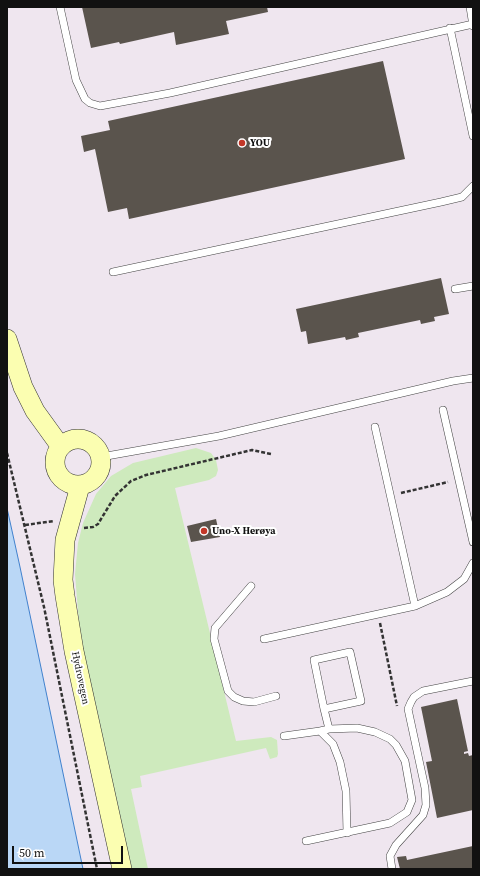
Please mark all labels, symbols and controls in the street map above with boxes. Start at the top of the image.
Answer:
place label: YOU [250,137,270,149]
marker: YOU [237,138,247,148]
place label: Uno-X Herøya [212,525,276,537]
marker: Uno-X Herøya [199,526,209,536]
street label: Hydrovegen [69,650,91,706]
scale bar [14,838,125,864]
text: 50 m [19,845,45,861]

